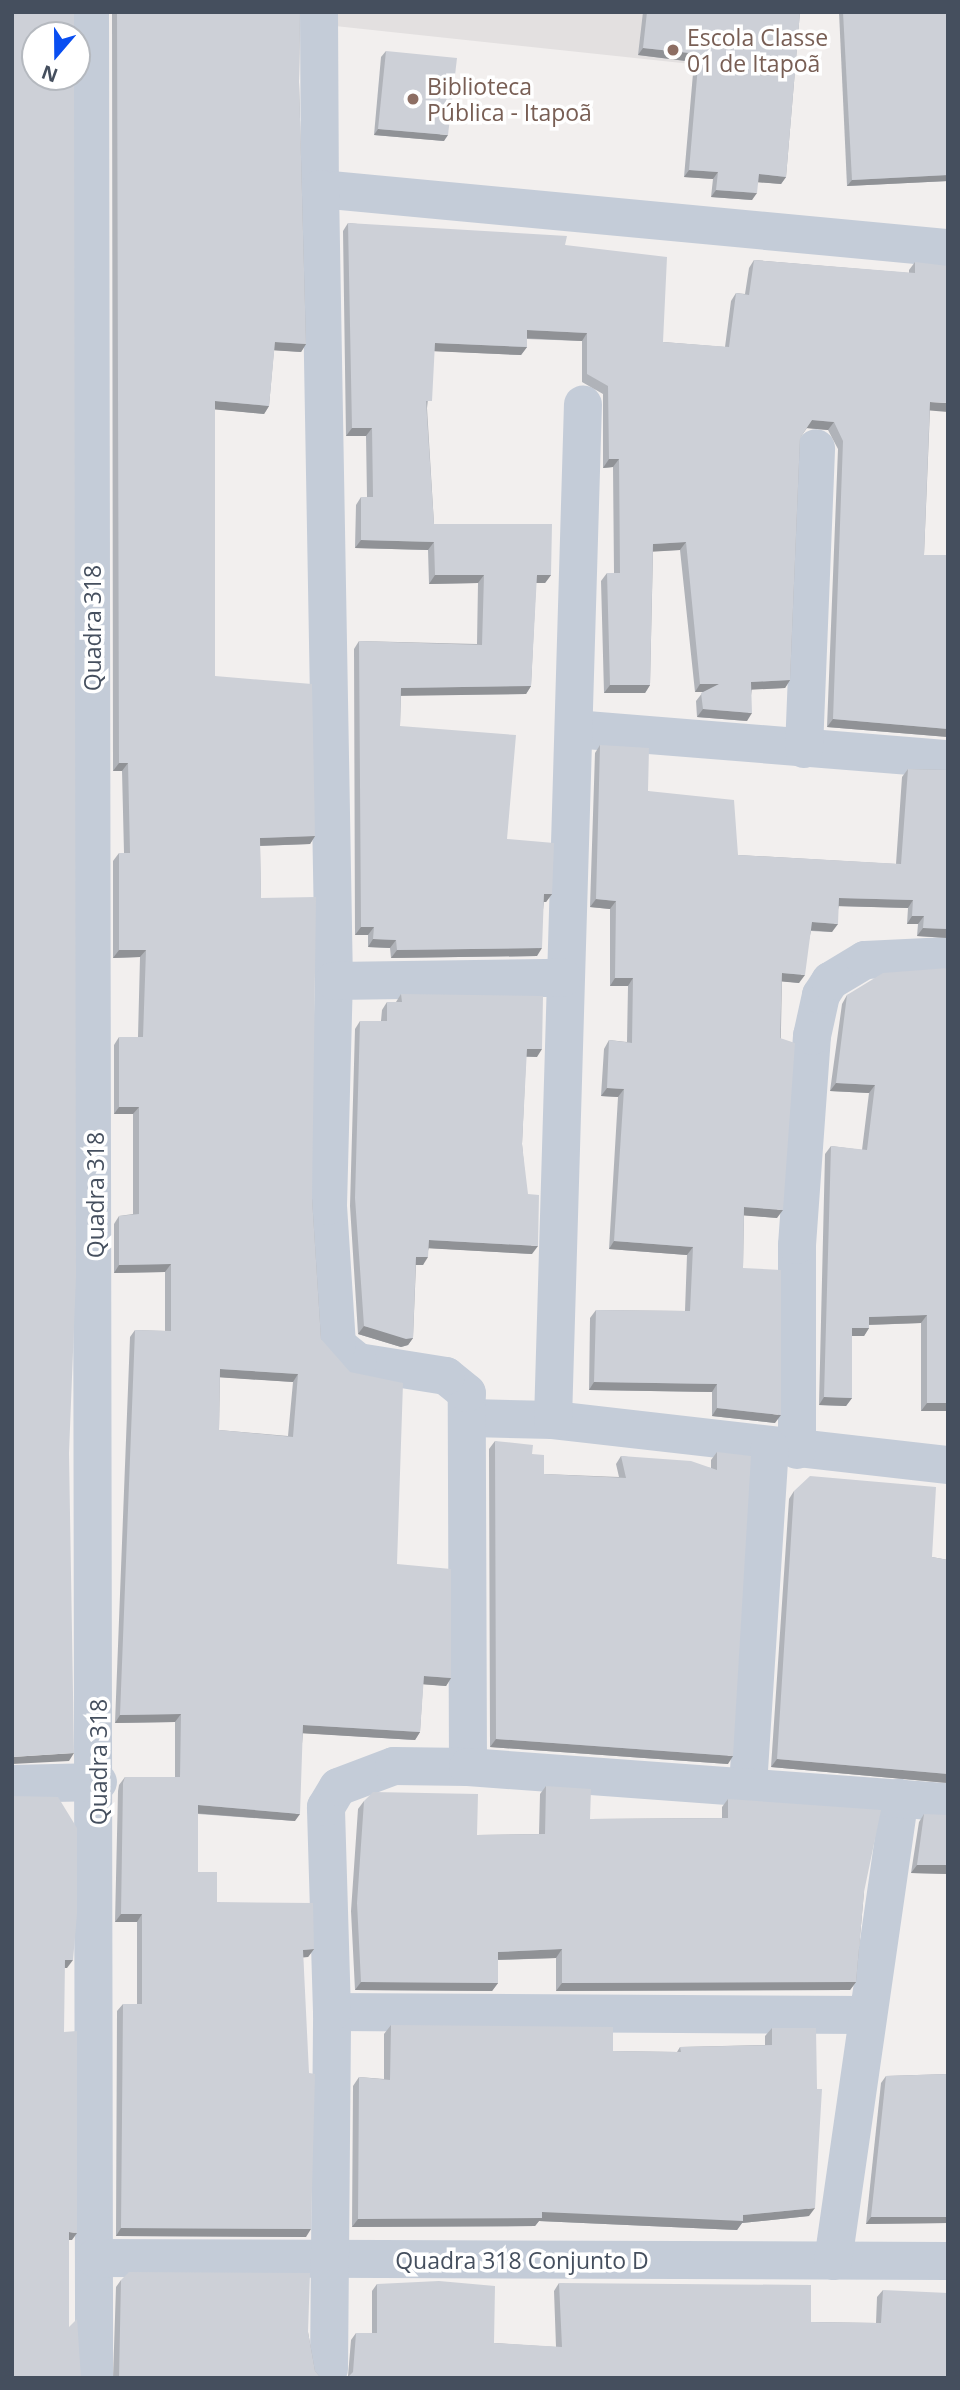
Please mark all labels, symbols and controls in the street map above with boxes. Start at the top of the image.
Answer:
north arrow [21,21,91,91]
place label: Escola Classe 01 de Itapoã [687,23,828,77]
marker: Escola Classe 01 de Itapoã [665,42,681,58]
text: N [38,59,61,89]
place label: Biblioteca Pública - Itapoã [427,72,592,126]
marker: Biblioteca Pública - Itapoã [405,91,421,107]
street label: Quadra 318 [78,565,106,691]
street label: Quadra 318 [81,1132,109,1258]
street label: Quadra 318 [84,1699,112,1825]
street label: Quadra 318 Conjunto D [395,2246,649,2274]

